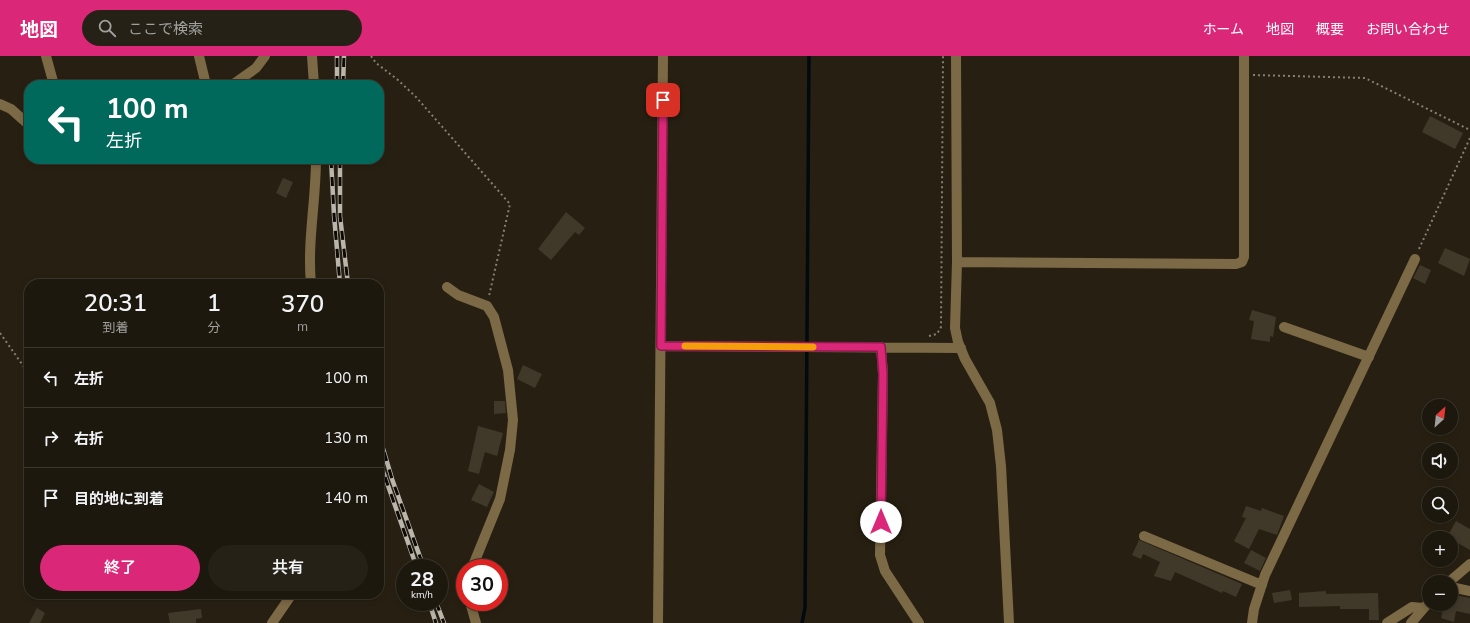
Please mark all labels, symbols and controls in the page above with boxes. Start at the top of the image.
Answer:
search box [82,10,362,46]
text: 地図 [20,17,58,43]
icon: search [96,17,118,39]
text: ここで検索 [128,19,203,39]
text: ホーム [1202,20,1244,39]
text: 地図 [1266,20,1294,39]
text: 概要 [1316,20,1344,39]
text: お問い合わせ [1366,20,1450,39]
pin [646,83,680,117]
icon: arrive [652,89,674,111]
text: 100 m [106,90,189,128]
icon: left [40,96,92,148]
text: 左折 [106,129,142,153]
text: 20:31 [84,287,147,319]
text: 1 [207,287,221,319]
text: 370 [281,288,324,320]
text: m [297,318,308,336]
text: 到着 [102,319,128,337]
text: 分 [208,319,221,337]
icon: left [40,367,62,389]
text: 100 m [324,368,368,388]
text: 左折 [74,369,104,389]
north arrow [1422,399,1458,435]
map controls [1422,399,1458,611]
icon: right [40,427,62,449]
text: 130 m [324,428,368,448]
text: 右折 [74,429,104,449]
button: sound [1422,443,1458,479]
icon: arrive [40,487,62,509]
button: search [1422,487,1458,523]
text: 140 m [324,488,368,508]
text: 目的地に到着 [74,489,164,509]
position arrow [860,501,902,543]
button: + [1422,531,1458,567]
button: 終了 [40,545,200,591]
button: 共有 [208,545,368,591]
speed limit sign: 30 [456,559,508,611]
text: 28 [410,566,434,593]
button: − [1422,575,1458,611]
text: km/h [411,588,433,602]

